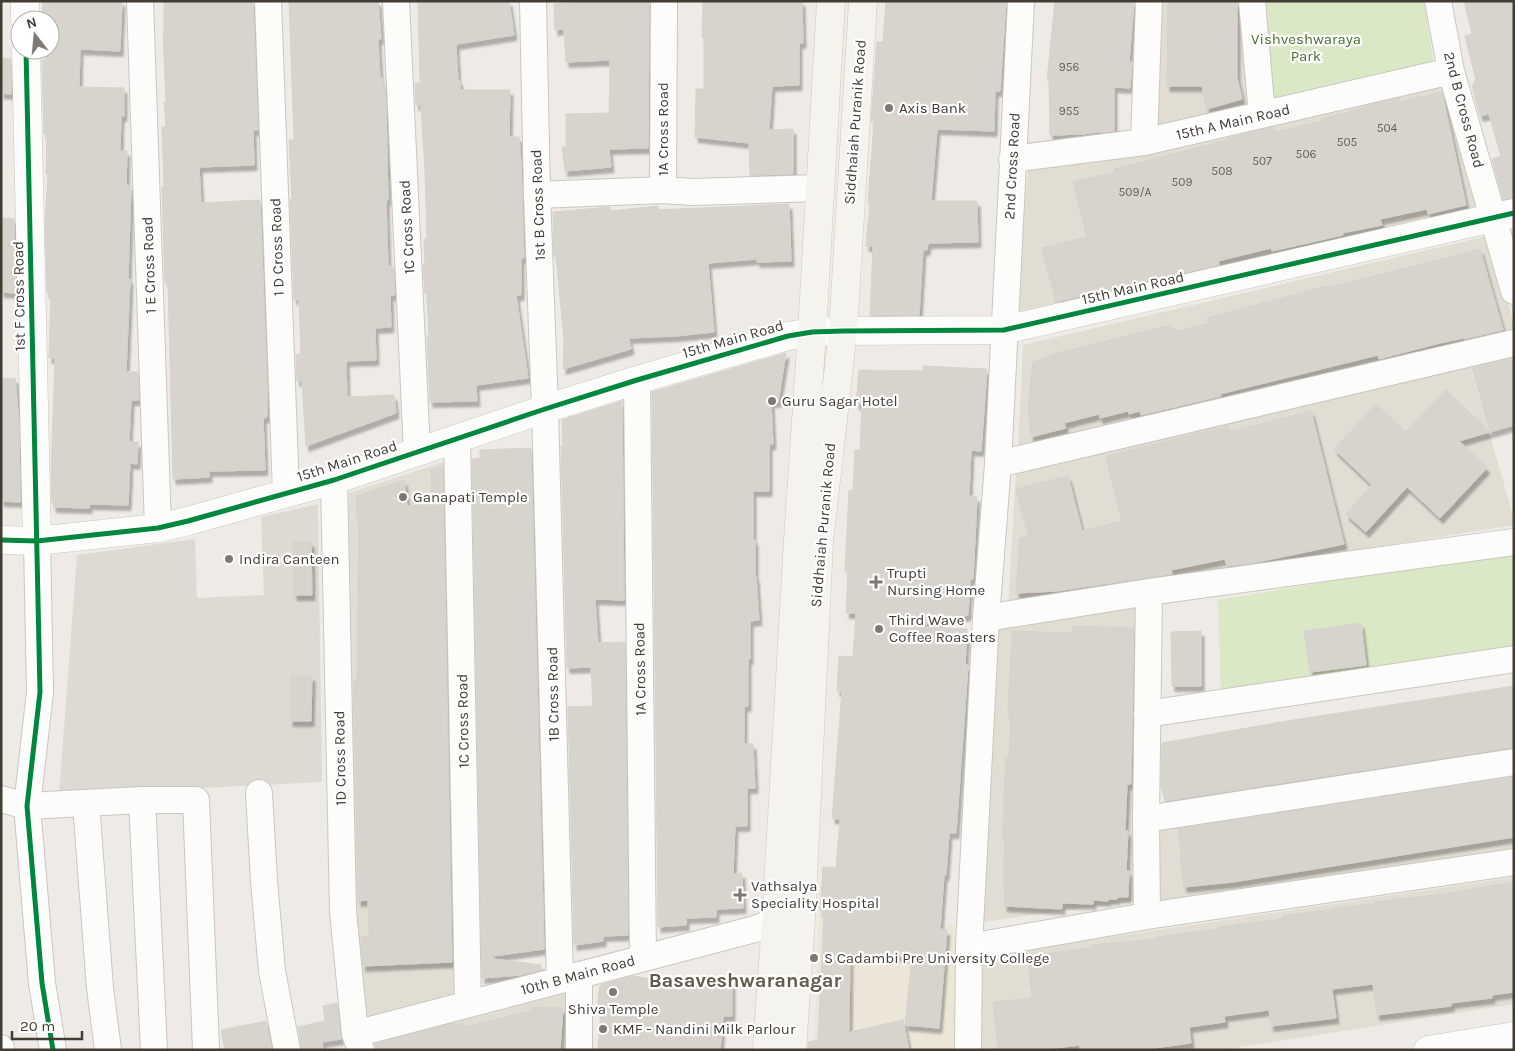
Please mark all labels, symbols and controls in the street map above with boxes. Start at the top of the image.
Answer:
north arrow [10,10,60,60]
text: N [24,13,39,33]
park label: Vishveshwaraya Park [1251,30,1361,65]
street label: Siddhaiah Puranik Road [840,39,870,205]
street label: 2nd B Cross Road [1440,50,1488,170]
house number: 956 [1059,60,1079,74]
street label: 1A Cross Road [654,82,672,176]
place label: Axis Bank [899,99,966,117]
street label: 15th A Main Road [1174,100,1292,144]
marker: Axis Bank [883,102,895,114]
house number: 955 [1059,104,1079,118]
street label: 2nd Cross Road [1000,112,1024,220]
house number: 504 [1377,121,1398,135]
house number: 505 [1337,135,1358,149]
house number: 506 [1296,147,1317,161]
street label: 1st B Cross Road [527,149,549,261]
house number: 507 [1252,154,1272,168]
house number: 508 [1211,164,1233,178]
house number: 509 [1172,175,1192,189]
street label: 1C Cross Road [396,179,418,275]
house number: 509/A [1119,185,1152,199]
street label: 1 D Cross Road [266,197,288,297]
street label: 1 E Cross Road [138,216,160,314]
street label: 1st F Cross Road [9,241,29,351]
street label: 15th Main Road [1080,268,1186,308]
street label: 15th Main Road [680,316,786,362]
place label: Guru Sagar Hotel [782,392,898,410]
marker: Guru Sagar Hotel [766,395,778,407]
street label: 15th Main Road [295,436,399,486]
street label: Siddhaiah Puranik Road [807,442,839,608]
place label: Ganapati Temple [413,488,528,506]
marker: Ganapati Temple [397,491,409,503]
place label: Indira Canteen [239,550,339,568]
marker: Indira Canteen [223,553,235,565]
place label: Trupti Nursing Home [887,564,985,599]
marker: Trupti Nursing Home [869,575,883,589]
place label: Third Wave Coffee Roasters [889,611,996,646]
street label: 1A Cross Road [630,622,650,716]
marker: Third Wave Coffee Roasters [873,623,885,635]
street label: 1B Cross Road [543,647,563,741]
street label: 1C Cross Road [453,674,473,768]
street label: 1D Cross Road [330,710,350,806]
place label: Vathsalya Speciality Hospital [751,877,879,912]
marker: Vathsalya Speciality Hospital [733,888,747,902]
place label: S Cadambi Pre University College [824,949,1049,967]
street label: 10th B Main Road [519,951,637,999]
marker: S Cadambi Pre University College [808,952,820,964]
district label: Basaveshwaranagar [649,969,841,992]
marker: Shiva Temple [607,986,619,998]
place label: Shiva Temple [568,1000,658,1018]
scale bar [12,1008,82,1040]
text: 20 m [20,1017,55,1035]
place label: KMF - Nandini Milk Parlour [613,1020,796,1038]
marker: KMF - Nandini Milk Parlour [597,1023,609,1035]

